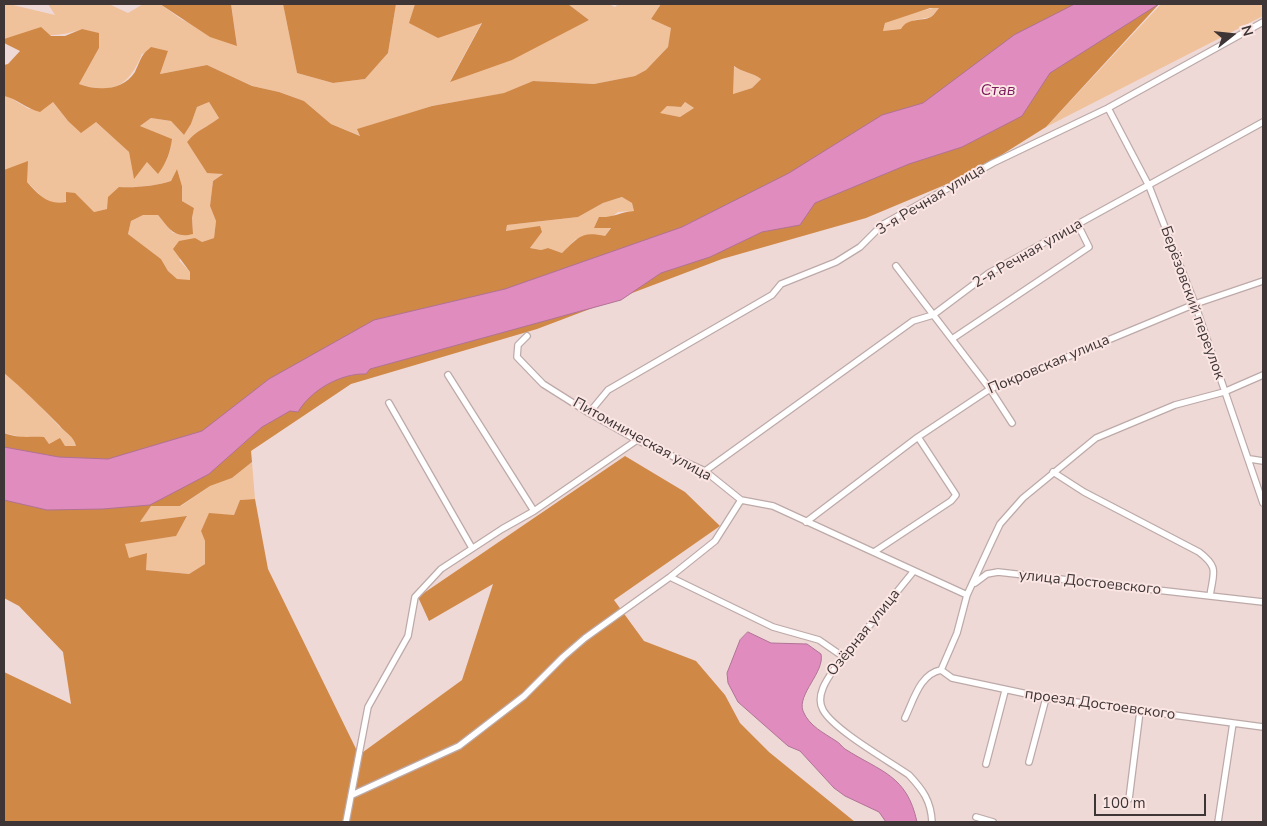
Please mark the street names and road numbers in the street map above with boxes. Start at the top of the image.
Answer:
street label: 3-я Речная улица [873,160,989,240]
street label: 2-я Речная улица [970,215,1086,293]
street label: Берёзовский переулок [1156,224,1228,382]
street label: Покровская улица [986,331,1112,399]
street label: Питомническая улица [569,394,715,486]
street label: улица Достоевского [1018,567,1162,599]
street label: Озёрная улица [823,586,905,680]
street label: проезд Достоевского [1024,686,1176,724]

